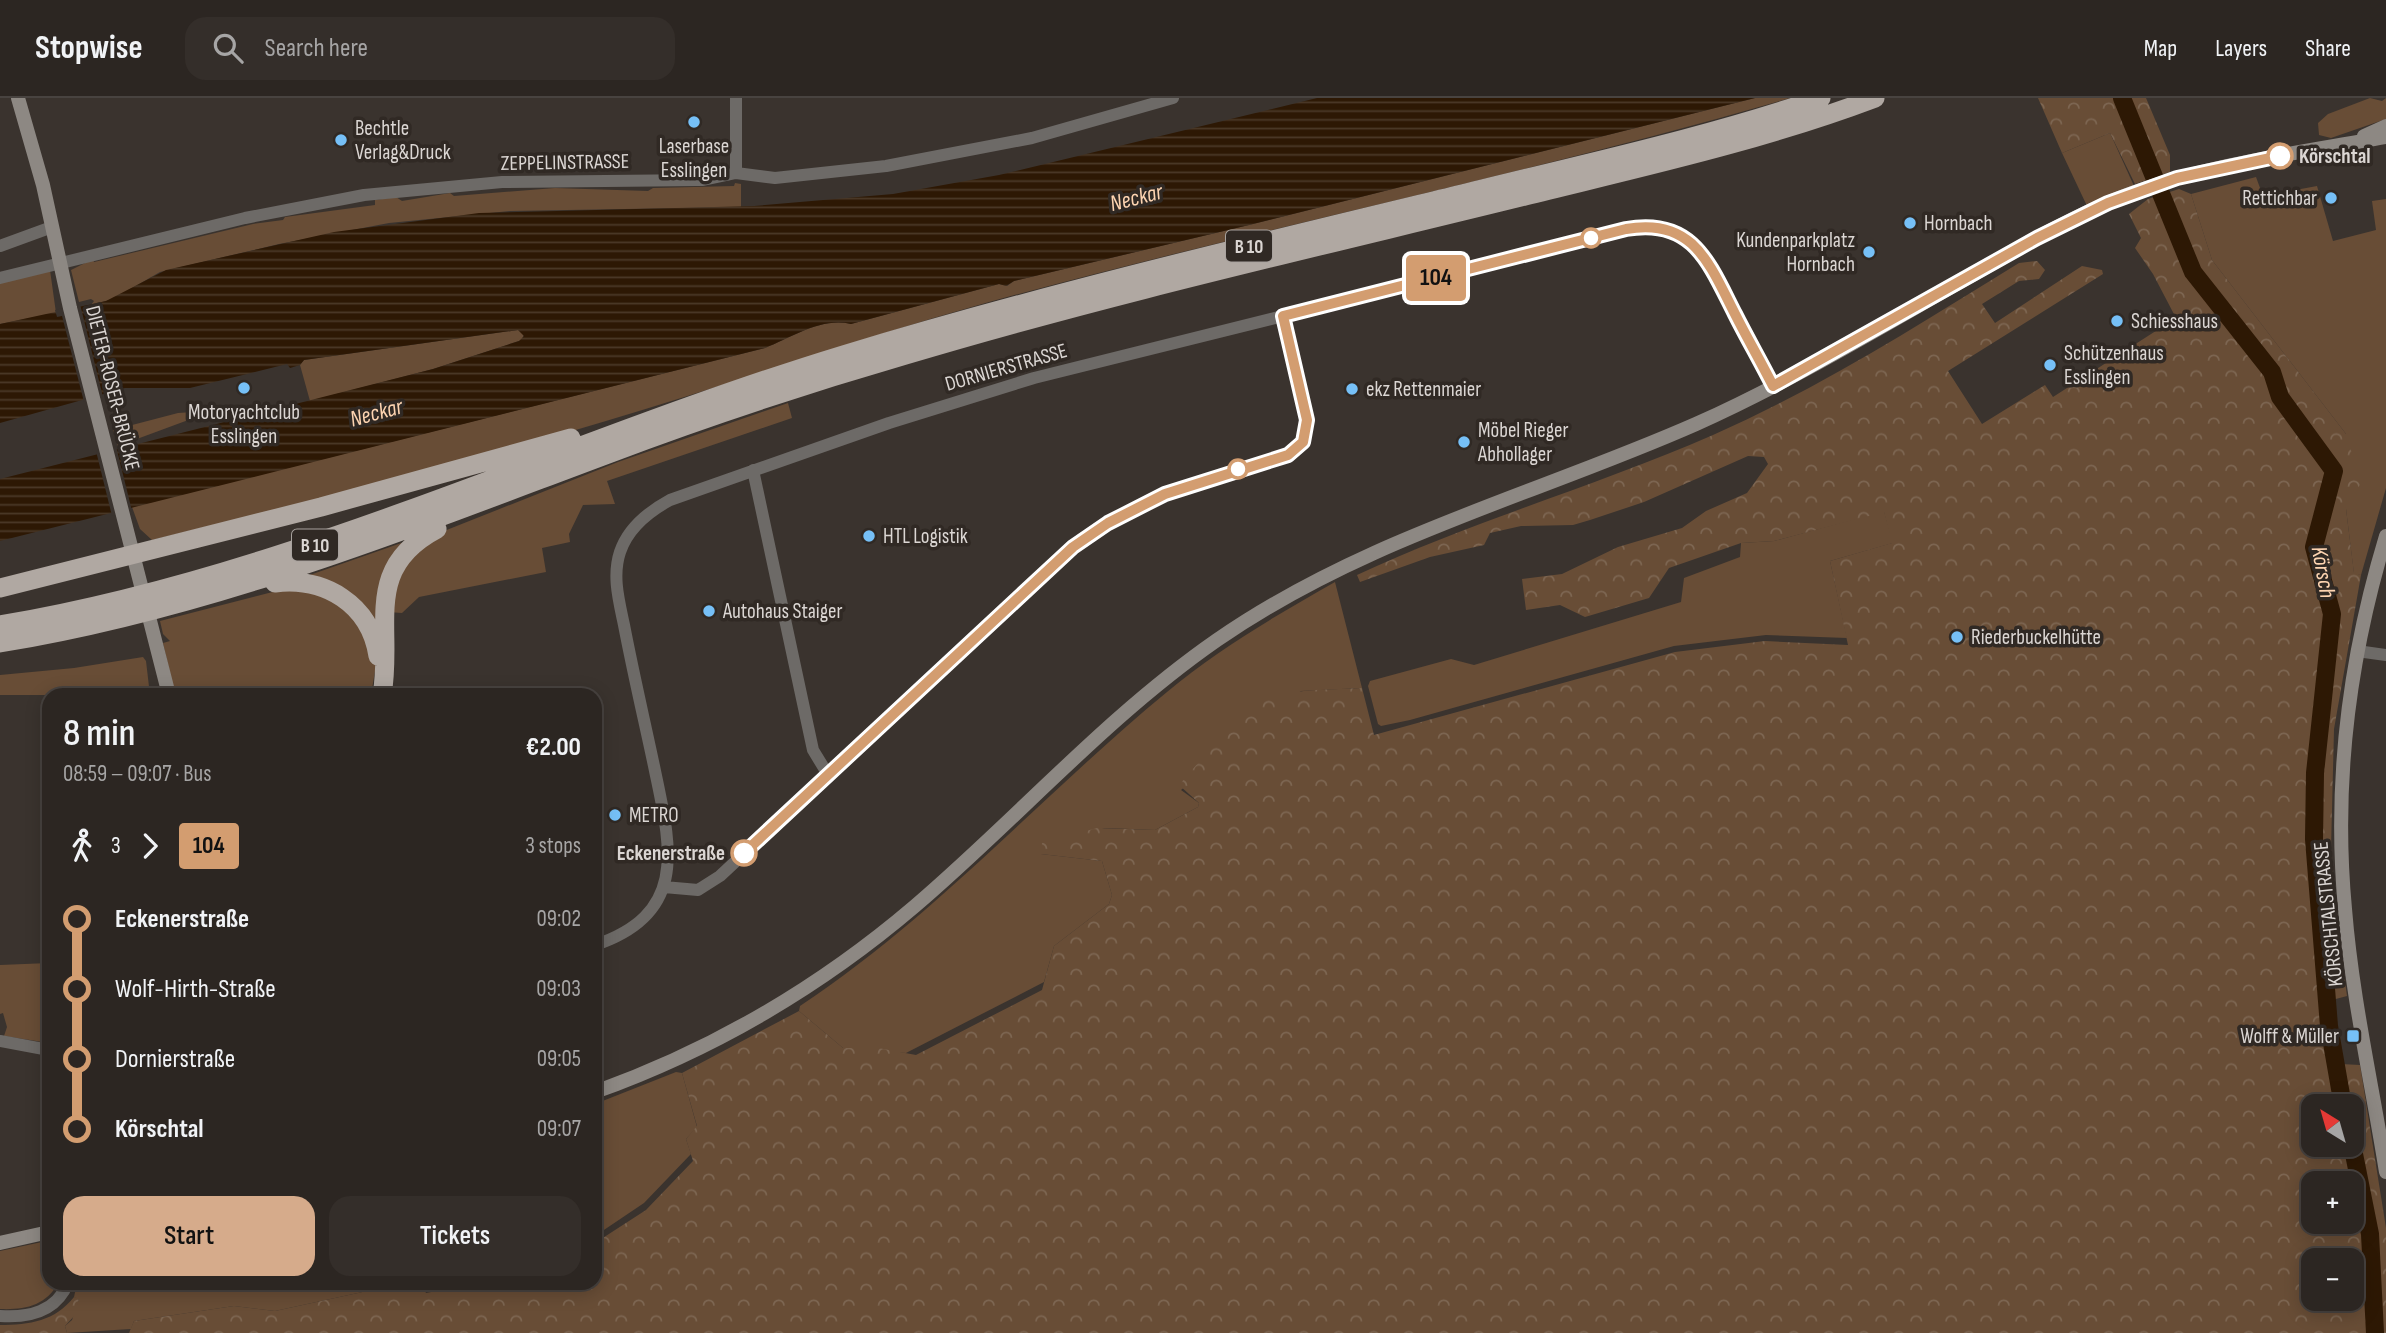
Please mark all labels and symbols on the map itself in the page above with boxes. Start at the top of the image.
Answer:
marker: Laserbase Esslingen [686,114,702,130]
place label: Bechtle Verlag&Druck [355,116,451,165]
marker: Bechtle Verlag&Druck [333,132,349,148]
place label: Laserbase Esslingen [659,134,729,183]
marker: Körschtal [2267,143,2293,169]
place label: Körschtal [2299,144,2371,169]
street label: ZEPPELINSTRASSE [500,149,630,176]
water label: Neckar [1107,178,1167,218]
place label: Rettichbar [2242,186,2317,211]
marker: Rettichbar [2323,190,2339,206]
place label: Hornbach [1924,211,1993,236]
marker: Hornbach [1902,215,1918,231]
unlabelled marker [1581,228,1601,248]
place label: Kundenparkplatz Hornbach [1736,228,1855,277]
road number: B 10 [1226,230,1272,262]
marker: Kundenparkplatz Hornbach [1861,244,1877,260]
line badge: 104 [1396,255,1476,301]
street label: DIETER-ROSER-BRÜCKE [80,303,145,473]
place label: Schiesshaus [2131,309,2218,334]
marker: Schiesshaus [2109,313,2125,329]
street label: DORNIERSTRASSE [942,338,1070,397]
place label: Schützenhaus Esslingen [2064,341,2164,390]
marker: Schützenhaus Esslingen [2042,357,2058,373]
place label: ekz Rettenmaier [1366,377,1481,402]
marker: Motoryachtclub Esslingen [236,380,252,396]
marker: ekz Rettenmaier [1344,381,1360,397]
water label: Neckar [347,392,407,433]
place label: Motoryachtclub Esslingen [188,400,300,449]
place label: Möbel Rieger Abhollager [1477,418,1568,467]
marker: Möbel Rieger Abhollager [1456,434,1472,450]
unlabelled marker [1228,459,1248,479]
place label: HTL Logistik [883,524,968,549]
marker: HTL Logistik [861,528,877,544]
road number: B 10 [292,530,338,560]
water label: Körsch [2305,544,2341,601]
place label: Autohaus Staiger [722,599,843,624]
marker: Autohaus Staiger [701,603,717,619]
place label: Riederbuckelhütte [1971,625,2101,650]
marker: Riederbuckelhütte [1949,629,1965,645]
place label: METRO [629,803,679,828]
marker: METRO [607,807,623,823]
marker: Eckenerstraße [731,840,757,866]
street label: KÖRSCHTALSTRASSE [2308,840,2349,988]
place label: Eckenerstraße [617,841,725,866]
place label: Wolff & Müller [2240,1024,2339,1049]
marker: Wolff & Müller [2345,1028,2361,1044]
north arrow [2301,1094,2364,1157]

